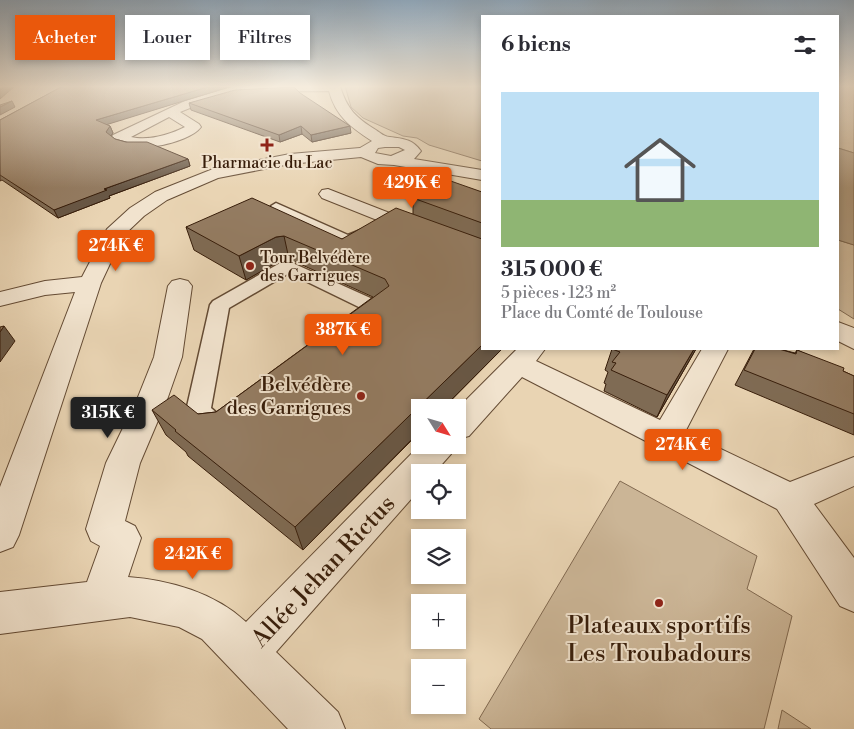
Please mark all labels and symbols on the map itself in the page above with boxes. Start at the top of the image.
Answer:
marker: Pharmacie du Lac [261,139,273,151]
place label: Pharmacie du Lac [202,153,332,173]
pin: 429K € [371,166,453,209]
pin: 274K € [75,230,157,272]
place label: Tour Belvédère des Garrigues [260,248,370,286]
marker: Tour Belvédère des Garrigues [244,260,256,272]
pin: 387K € [302,314,384,356]
place label: Belvédère des Garrigues [227,373,351,421]
marker: Belvédère des Garrigues [355,390,367,402]
pin: 315K € [67,396,149,439]
north arrow [411,399,466,454]
pin: 274K € [642,428,724,471]
street label: Allée Jehan Rictus [245,489,402,655]
pin: 242K € [152,538,234,580]
marker: Plateaux sportifs Les Troubadours [653,597,665,609]
place label: Plateaux sportifs Les Troubadours [567,611,751,669]

